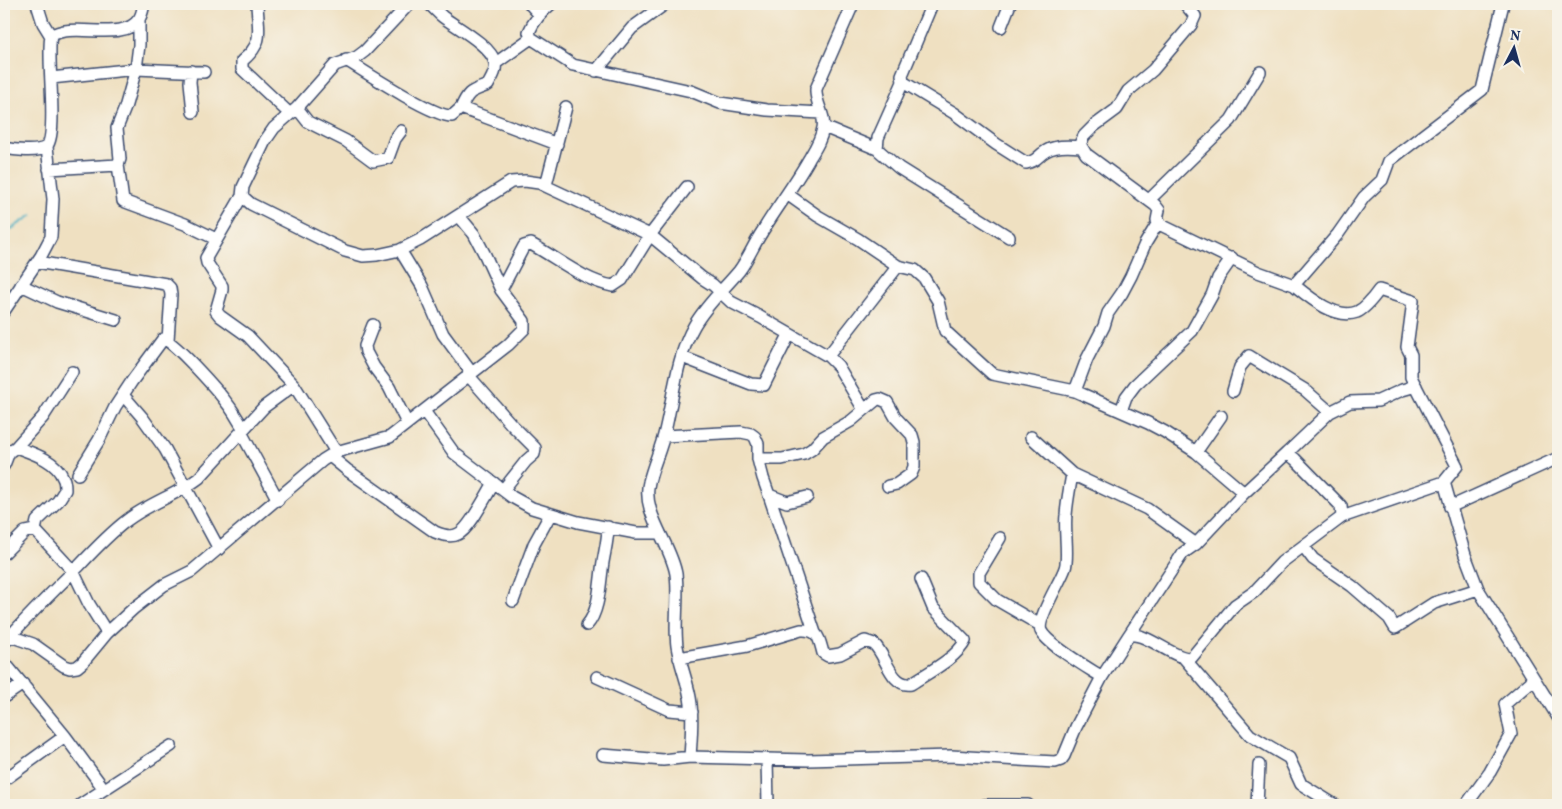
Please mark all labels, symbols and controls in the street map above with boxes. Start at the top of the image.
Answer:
north arrow [1490,22,1540,72]
text: N [1509,27,1521,47]

